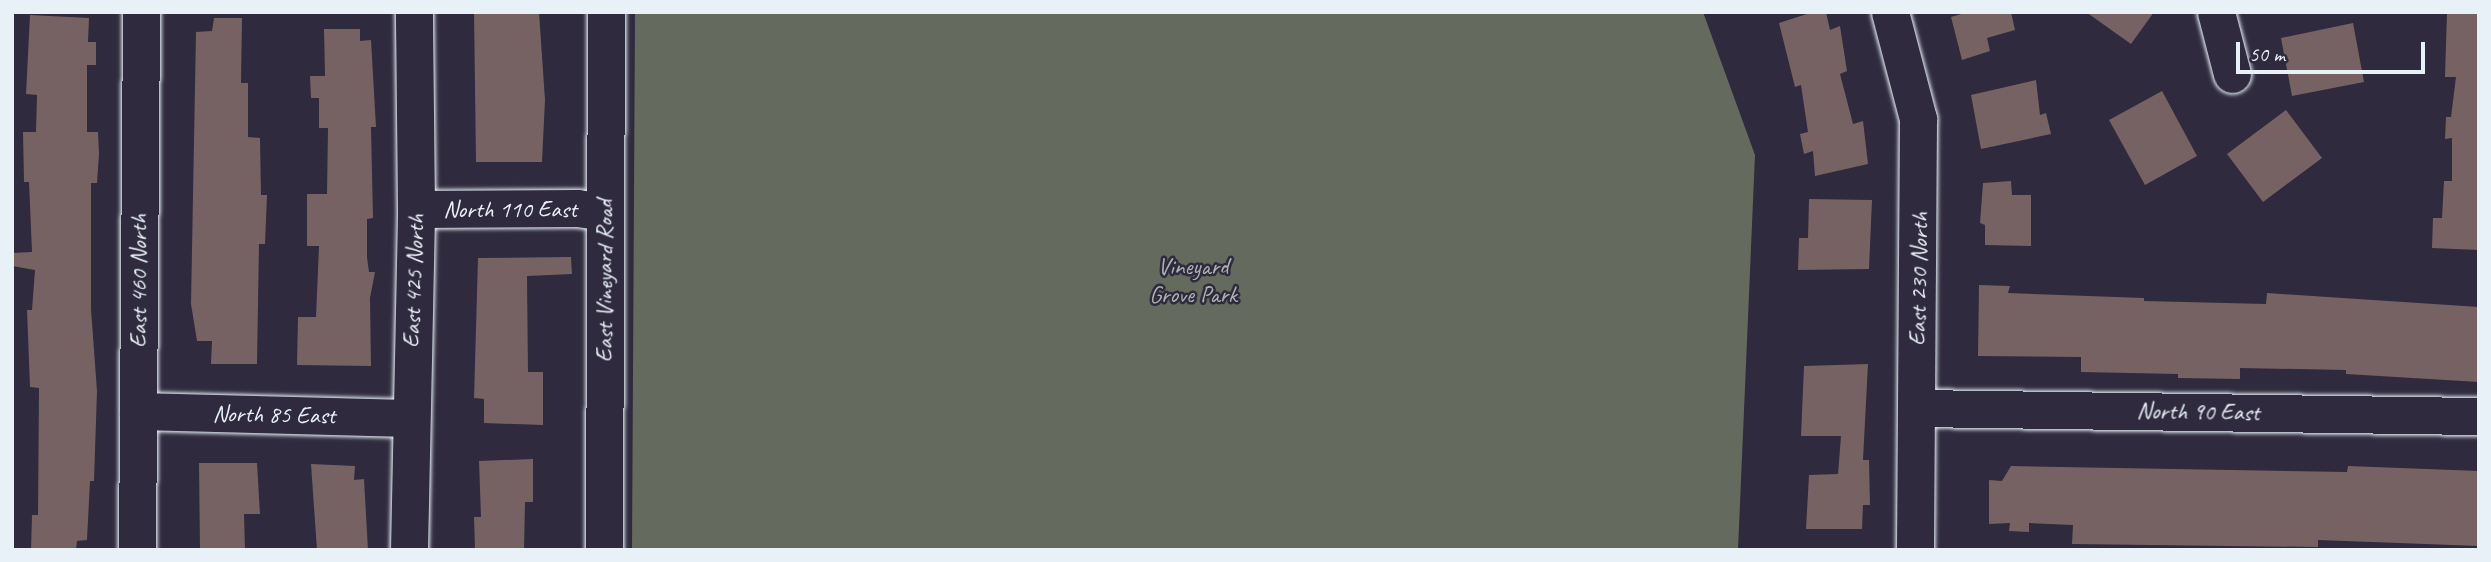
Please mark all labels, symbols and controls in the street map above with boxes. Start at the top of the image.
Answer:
scale bar [2239,28,2428,72]
text: 50 m [2249,41,2285,67]
street label: North 110 East [443,196,577,224]
street label: East Vineyard Road [591,200,619,362]
street label: East 230 North [1903,212,1935,346]
street label: East 460 North [125,214,153,348]
street label: East 425 North [397,214,431,348]
park label: Vineyard Grove Park [1149,253,1237,309]
street label: North 90 East [2136,397,2260,427]
street label: North 85 East [212,400,336,430]

